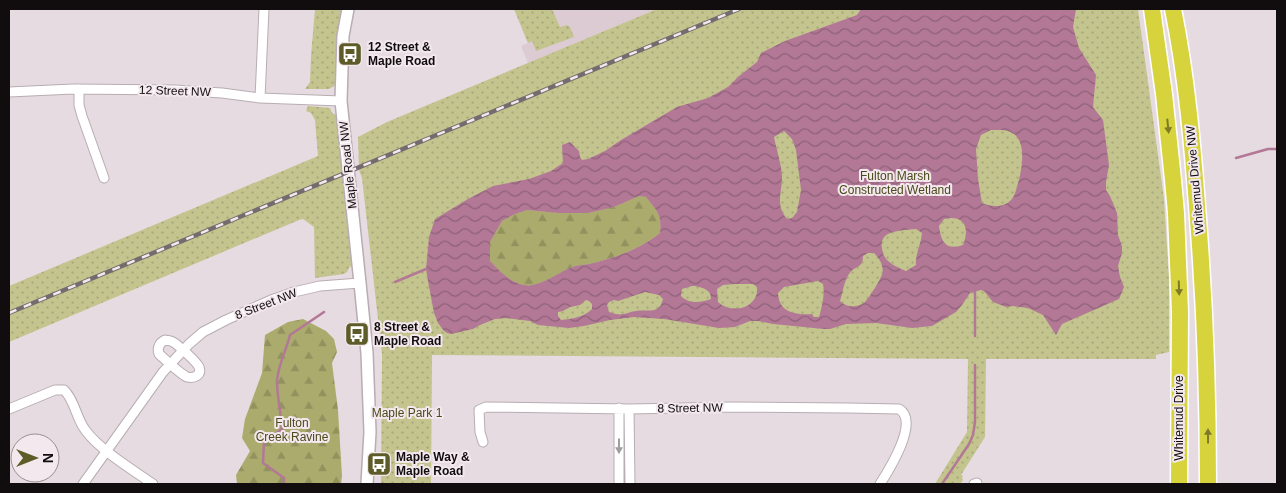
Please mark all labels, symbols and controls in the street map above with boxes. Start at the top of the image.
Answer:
place label: 12 Street & Maple Road [368,40,435,68]
bus stop icon: 12 Street & Maple Road [337,41,363,67]
street label: 12 Street NW [139,83,212,99]
one-way arrow [1164,119,1172,135]
street label: Maple Road NW [336,120,360,210]
street label: Whitemud Drive NW [1183,125,1207,235]
park label: Fulton Marsh Constructed Wetland [839,169,951,197]
one-way arrow [1176,281,1184,297]
street label: 8 Street NW [233,286,300,322]
place label: 8 Street & Maple Road [374,320,441,348]
bus stop icon: 8 Street & Maple Road [344,321,370,347]
street label: Whitemud Drive [1172,375,1186,461]
street label: 8 Street NW [657,400,723,416]
park label: Maple Park 1 [372,406,443,420]
park label: Fulton Creek Ravine [256,416,329,444]
one-way arrow [1204,427,1212,443]
north arrow [10,433,60,483]
one-way arrow [615,439,623,455]
place label: Maple Way & Maple Road [396,450,470,478]
bus stop icon: Maple Way & Maple Road [366,451,392,477]
text: N [40,453,56,463]

